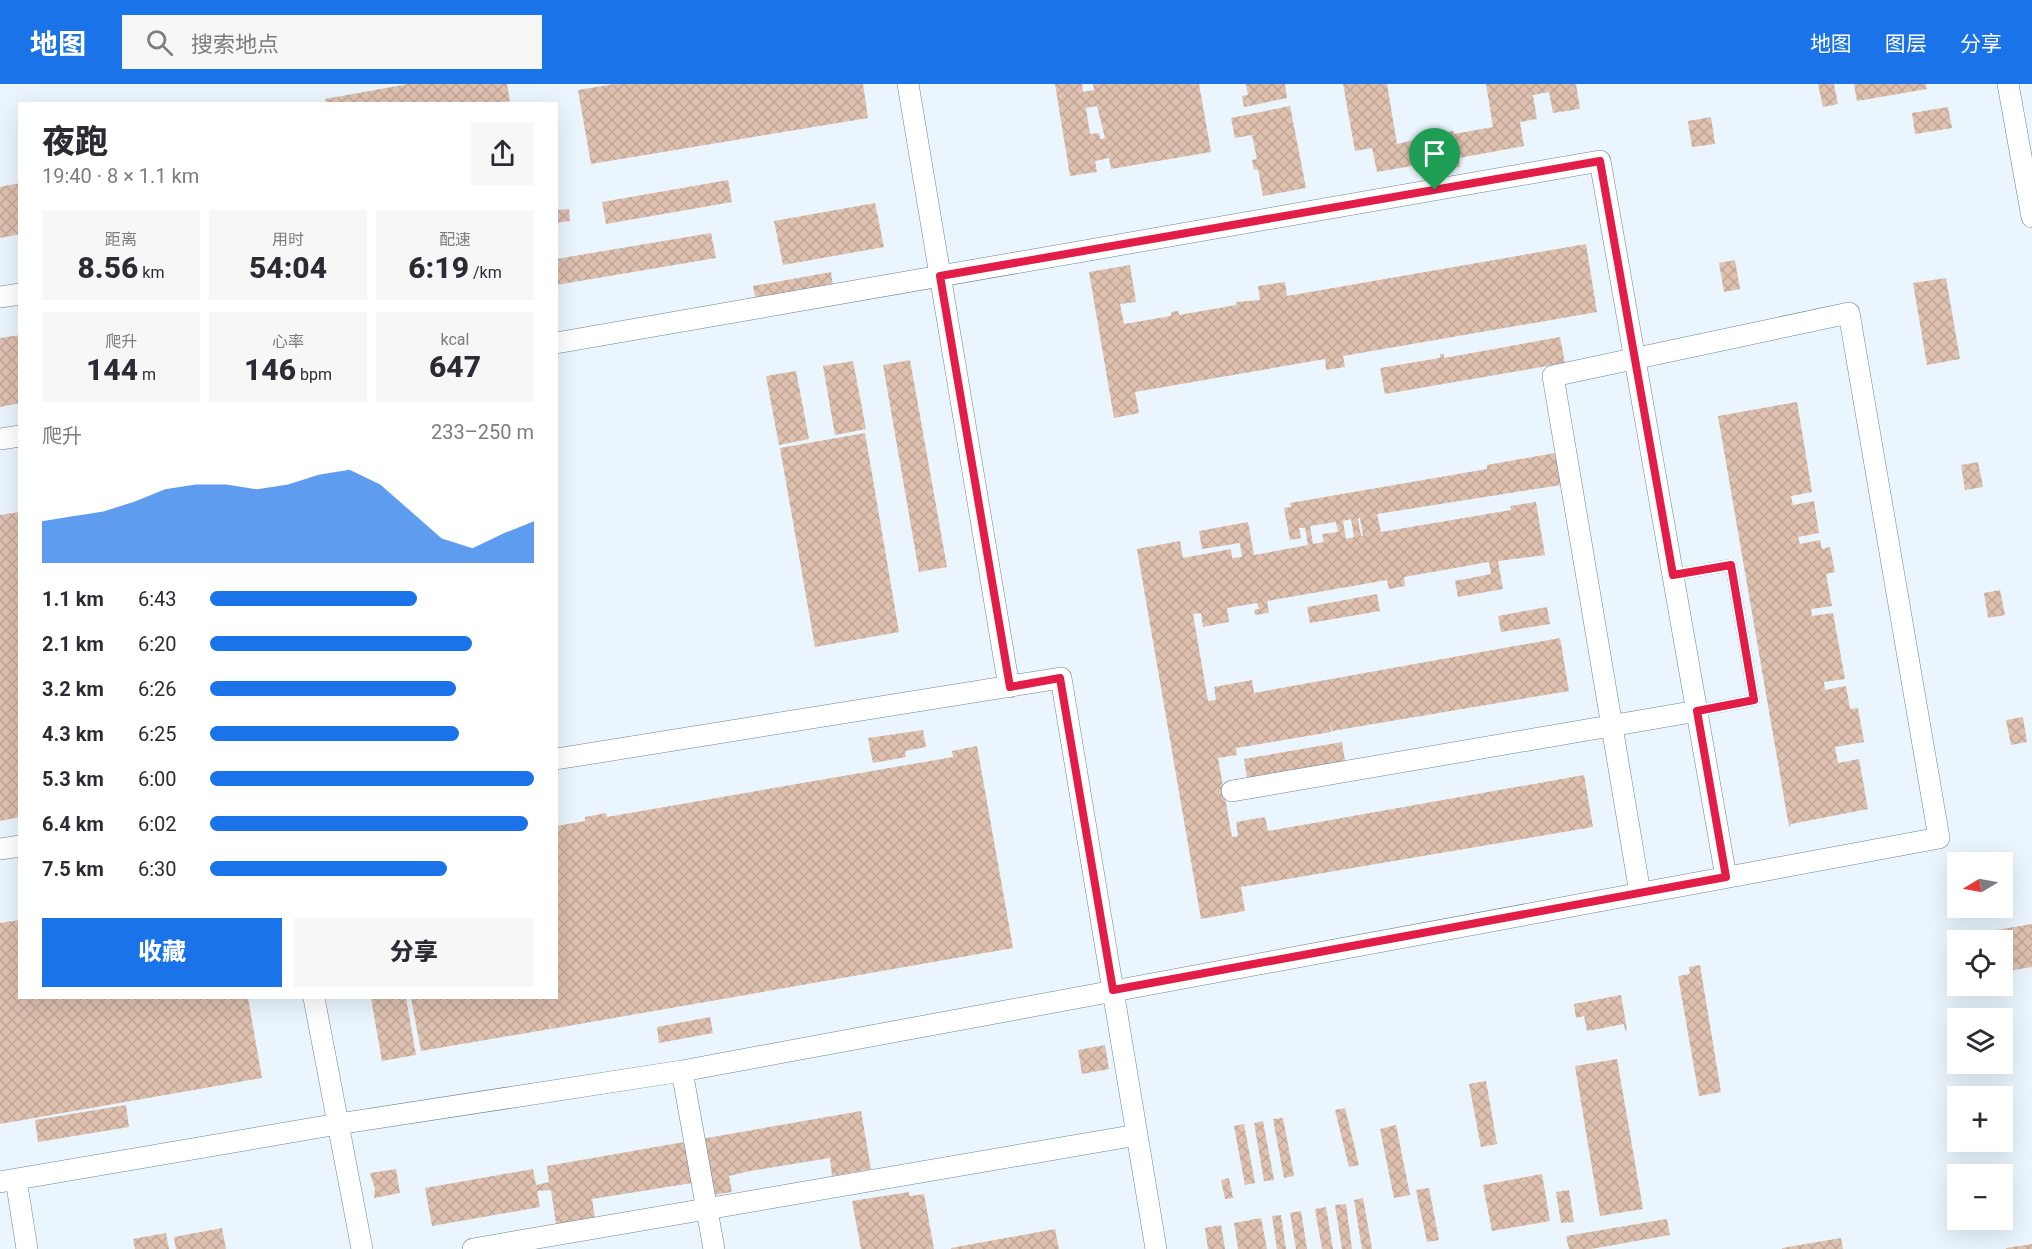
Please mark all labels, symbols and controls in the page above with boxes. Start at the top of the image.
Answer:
search box [122,15,542,69]
icon: search [143,26,176,59]
text: 地图 [30,28,86,61]
text: 搜索地点 [191,32,279,57]
text: 地图 [1810,32,1852,56]
text: 图层 [1885,32,1927,56]
text: 分享 [1960,32,2002,56]
text: 夜跑 [42,122,108,161]
button: share [471,122,534,185]
pin [1409,128,1460,190]
icon: arrive [1418,137,1451,170]
text: 19:40 · 8 × 1.1 km [42,164,199,188]
text: 距离 [105,230,137,249]
text: 用时 [272,230,304,249]
text: 配速 [439,230,471,249]
text: 8.56 [78,250,138,285]
text: 54:04 [249,250,327,285]
text: 6:19 [408,250,469,285]
text: km [138,263,164,282]
text: /km [469,263,502,282]
text: kcal [441,330,469,349]
text: 爬升 [105,332,137,351]
text: 心率 [272,332,304,351]
text: 647 [429,349,481,384]
text: 144 [86,352,138,387]
text: 146 [244,352,296,387]
text: m [138,365,156,384]
text: bpm [296,365,332,384]
text: 233–250 m [431,420,534,444]
text: 爬升 [42,424,82,448]
text: 1.1 km [42,587,104,611]
text: 6:43 [138,587,177,611]
text: 2.1 km [42,632,104,656]
text: 6:20 [138,632,177,656]
text: 3.2 km [42,677,104,701]
text: 6:26 [138,677,177,701]
text: 4.3 km [42,722,104,746]
text: 6:25 [138,722,177,746]
text: 5.3 km [42,767,104,791]
text: 6:00 [138,767,177,791]
text: 6.4 km [42,812,104,836]
text: 6:02 [138,812,177,836]
north arrow [1947,852,2013,918]
map controls [1947,852,2013,1230]
text: 7.5 km [42,857,104,881]
text: 6:30 [138,857,177,881]
button: 收藏 [42,918,282,987]
button: 分享 [294,918,534,987]
button: locate [1947,930,2013,996]
button: layers [1947,1008,2013,1074]
button: + [1947,1086,2013,1152]
button: − [1947,1164,2013,1230]

